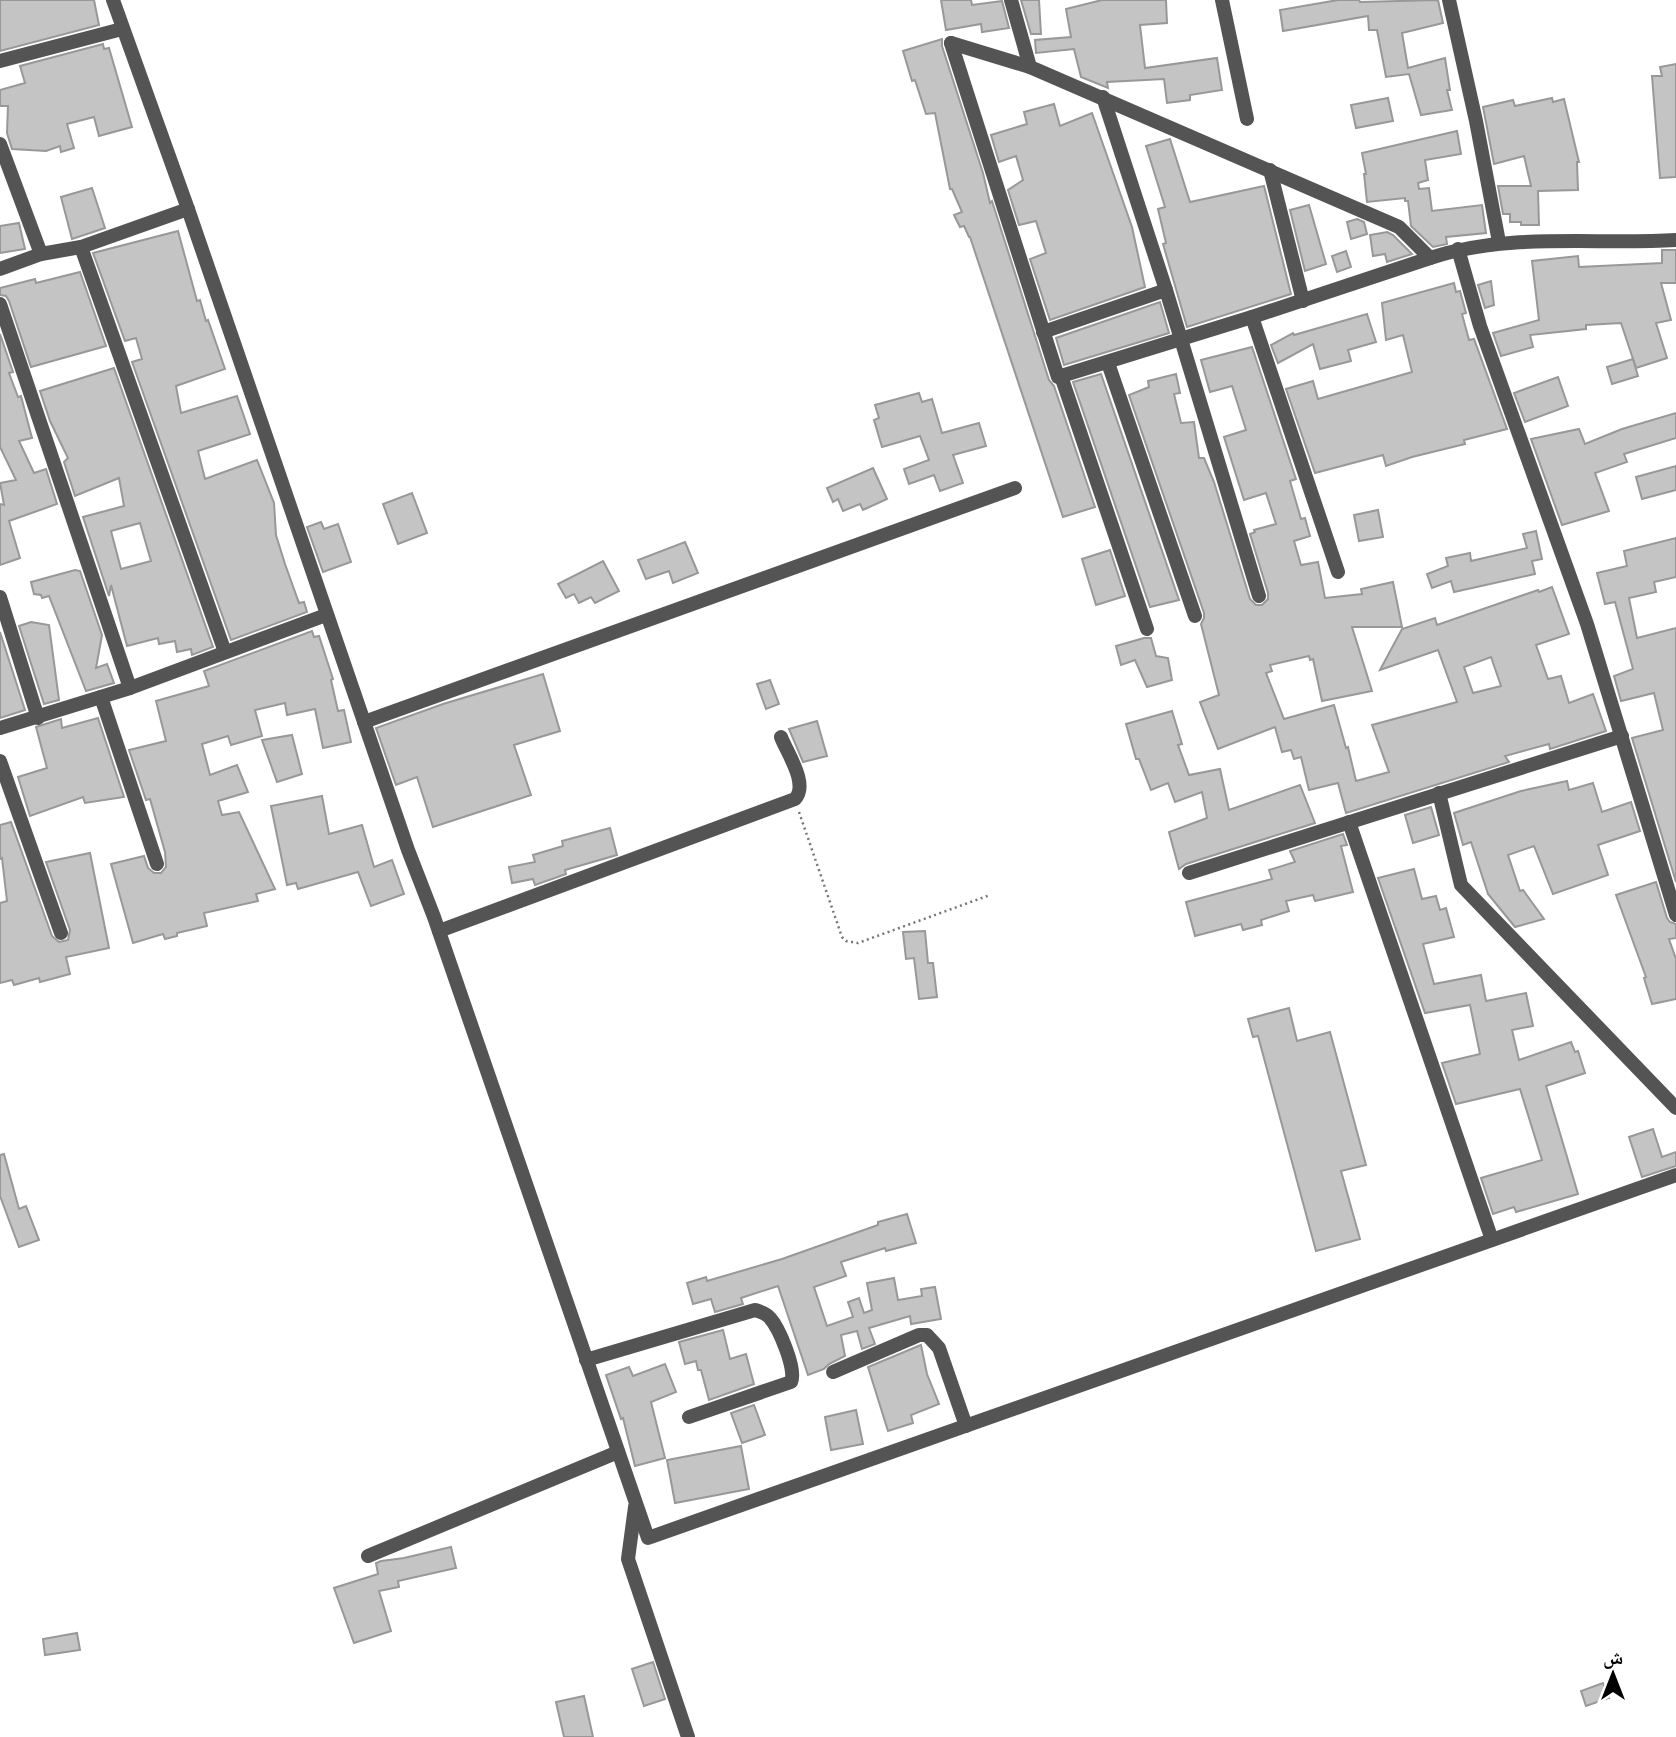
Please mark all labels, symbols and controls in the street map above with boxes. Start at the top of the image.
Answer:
north arrow [1578,1639,1648,1709]
text: ش [1603,1645,1623,1672]

